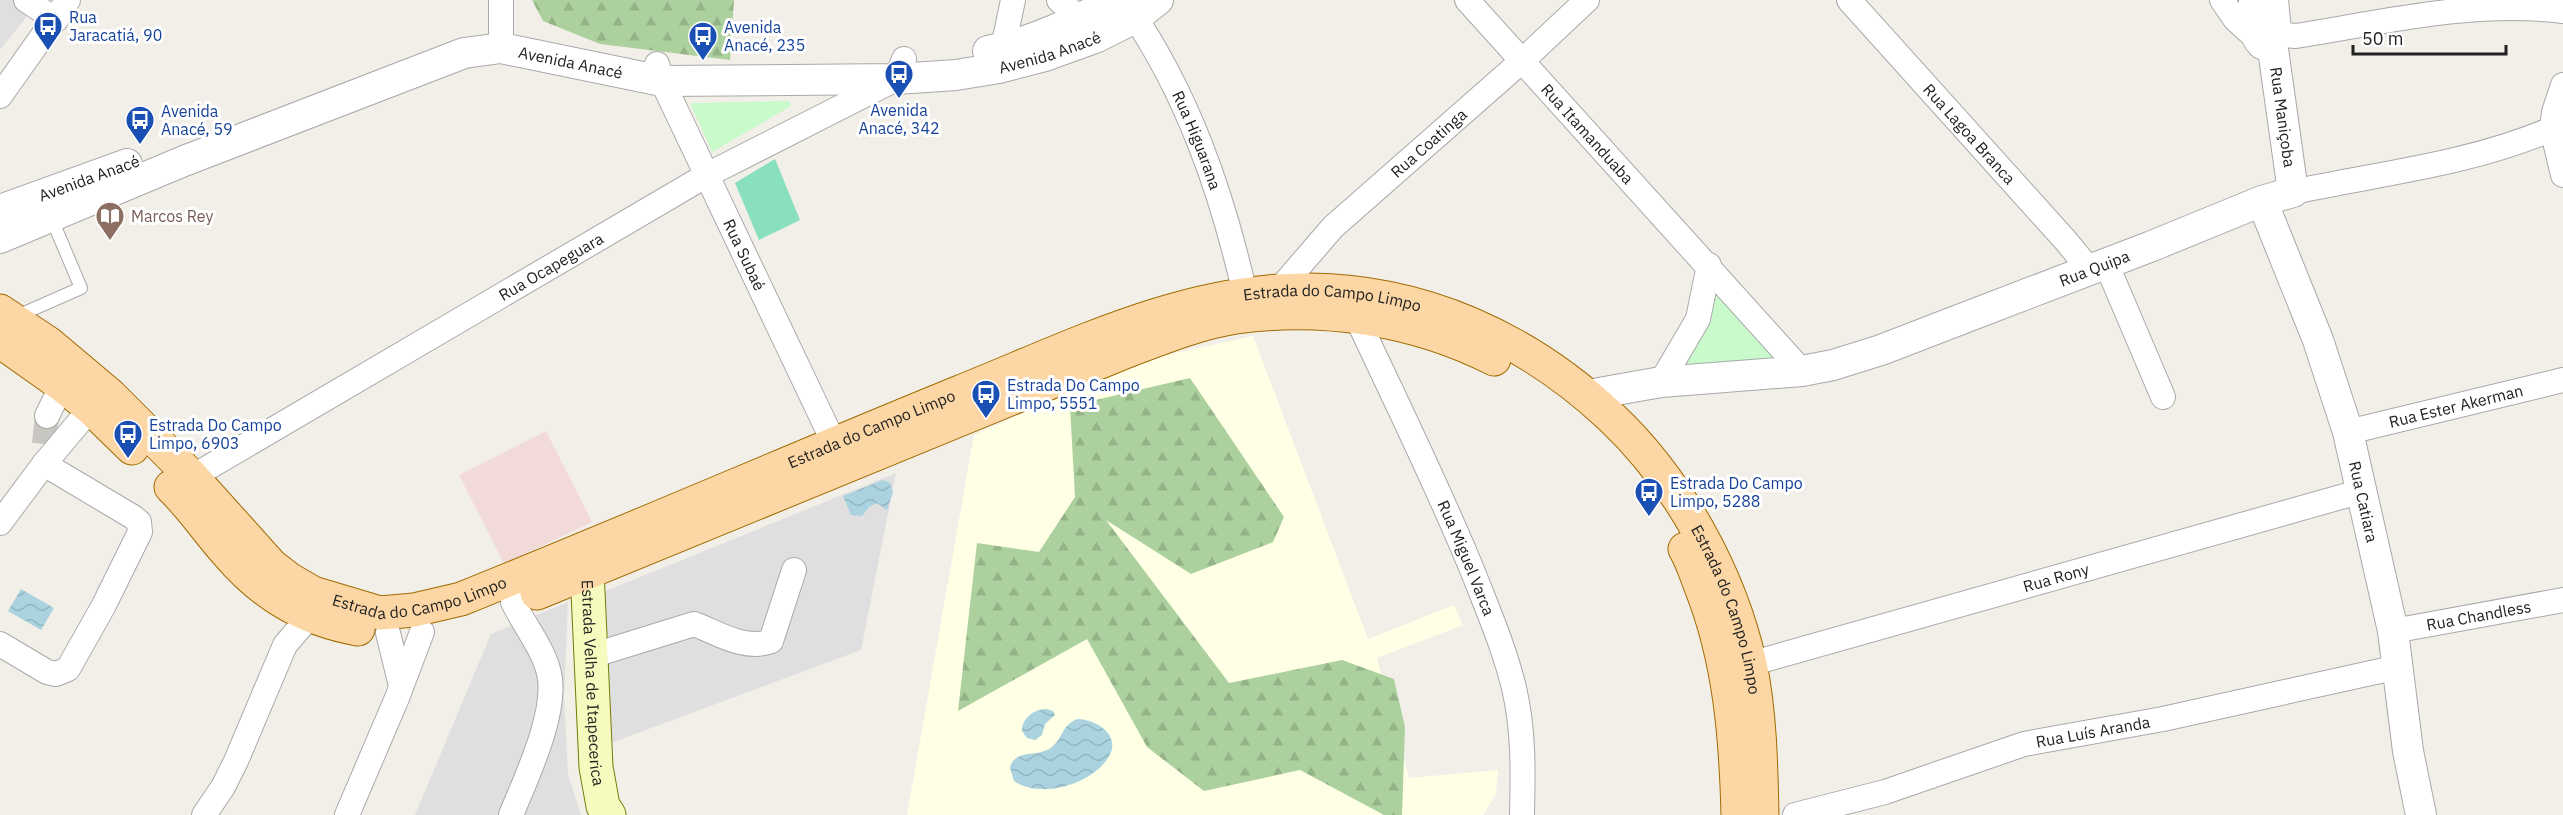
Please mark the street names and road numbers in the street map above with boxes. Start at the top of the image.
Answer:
street label: Avenida Anacé [997,27,1104,78]
street label: Avenida Anacé [517,42,625,83]
street label: Rua Maniçoba [2266,66,2300,169]
street label: Rua Itamanduaba [1537,79,1638,188]
street label: Rua Lagoa Branca [1919,79,2020,189]
street label: Rua Higuarana [1168,87,1226,193]
street label: Rua Coatinga [1386,104,1471,182]
street label: Avenida Anacé [36,150,142,205]
street label: Rua Subaé [719,216,770,294]
street label: Rua Ocapeguara [495,228,607,305]
street label: Rua Quipa [2056,245,2133,291]
street label: Estrada do Campo Limpo [1242,280,1424,316]
street label: Rua Ester Akerman [2387,380,2525,432]
street label: Estrada do Campo Limpo [785,385,958,472]
street label: Rua Catiara [2345,459,2383,545]
street label: Rua Miguel Varca [1433,497,1499,619]
street label: Estrada do Campo Limpo [1687,521,1765,696]
street label: Rua Rony [2021,559,2091,596]
street label: Estrada do Campo Limpo [330,572,509,623]
street label: Estrada Velha de Itapecerica [577,579,609,788]
street label: Rua Chandless [2425,596,2533,635]
street label: Rua Luís Aranda [2034,711,2152,752]

